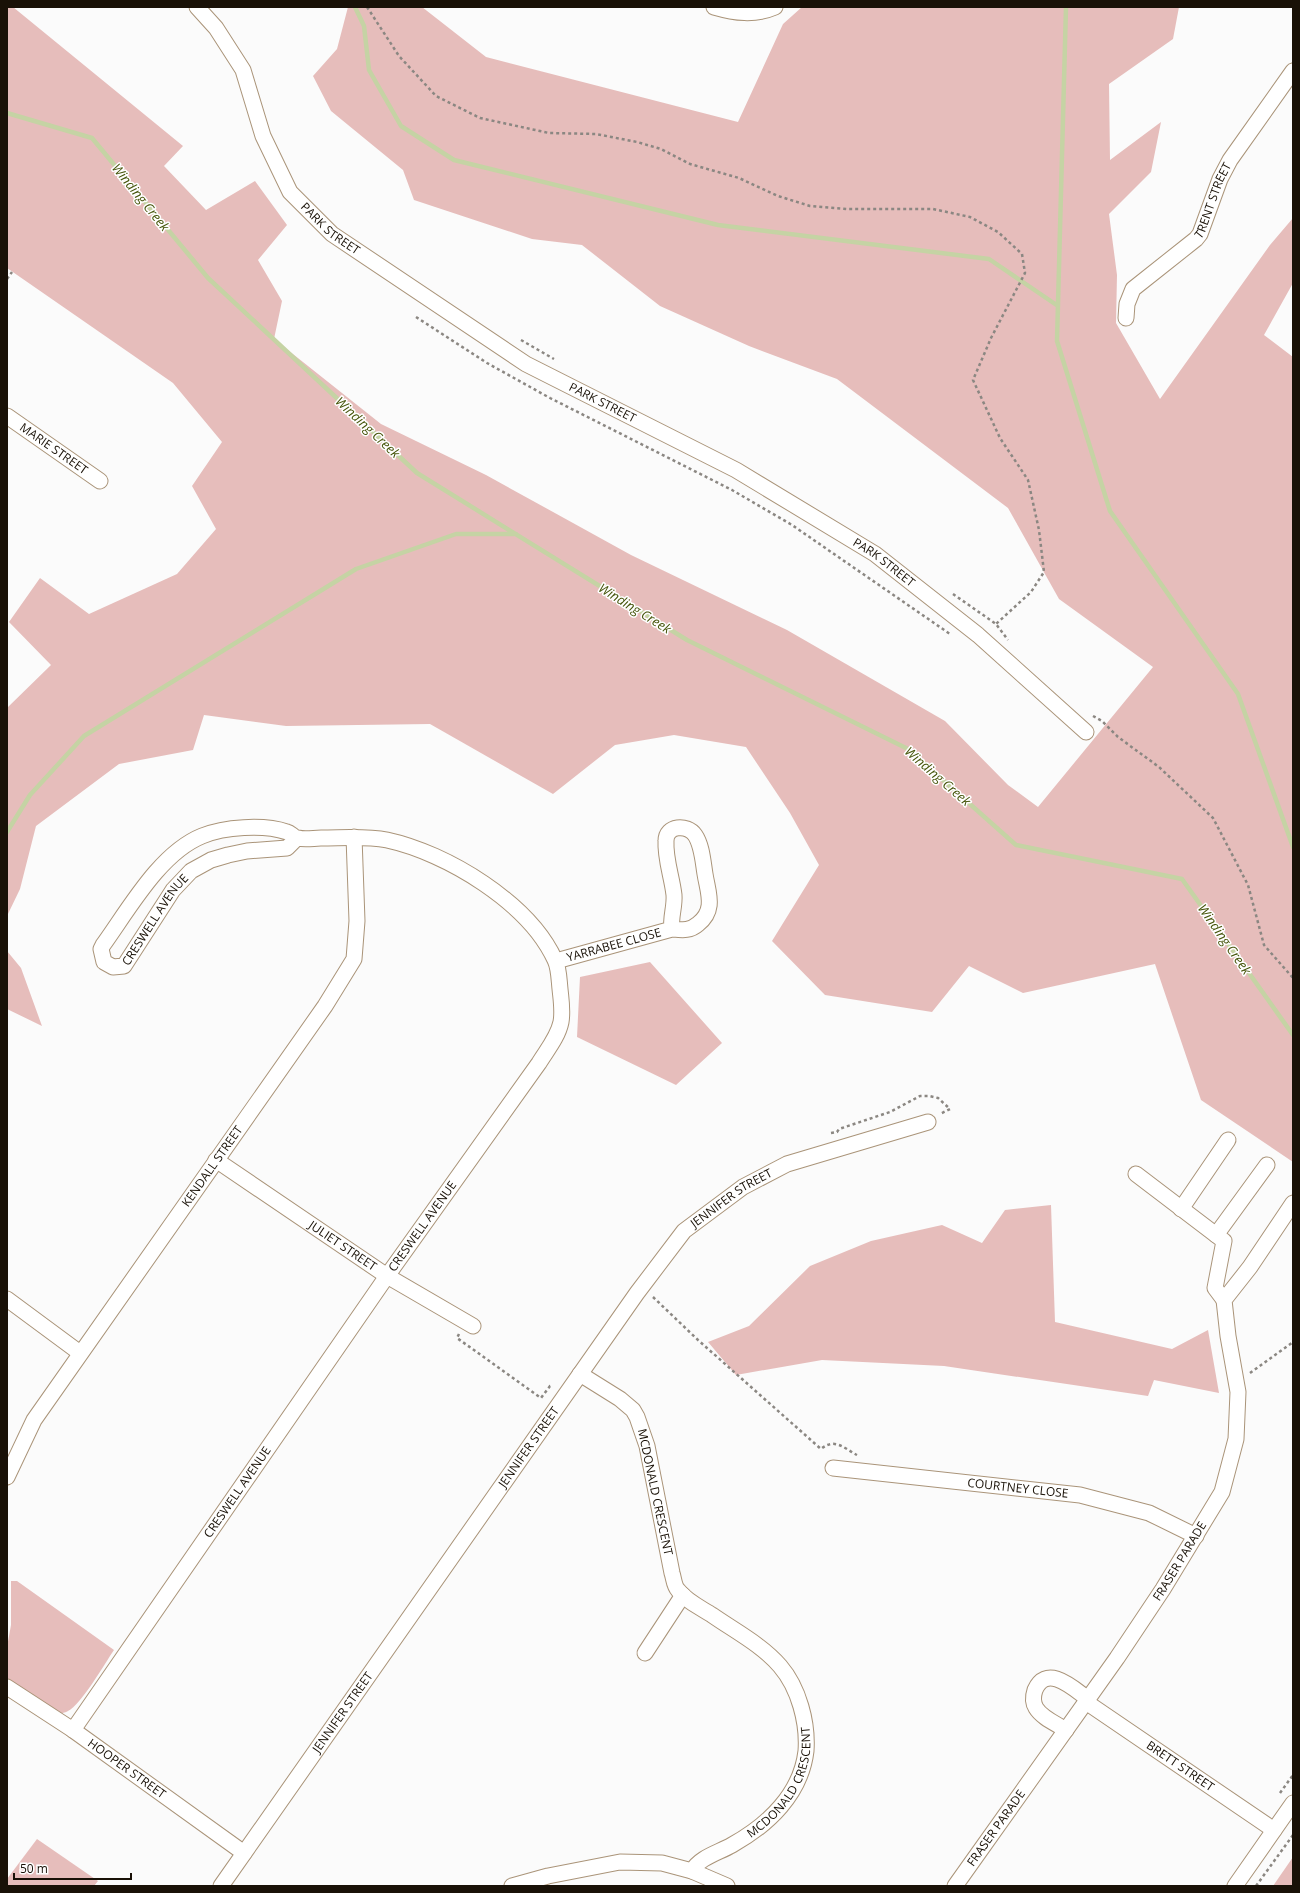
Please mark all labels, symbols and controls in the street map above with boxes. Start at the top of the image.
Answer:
water label: Winding Creek [108,159,174,235]
street label: TRENT STREET [1190,159,1235,242]
street label: PARK STREET [297,198,364,259]
street label: PARK STREET [566,378,640,426]
water label: Winding Creek [332,392,405,462]
street label: MARIE STREET [17,419,92,478]
street label: PARK STREET [850,534,919,591]
water label: Winding Creek [595,579,675,638]
water label: Winding Creek [901,742,975,810]
street label: CRESWELL AVENUE [118,870,192,969]
water label: Winding Creek [1194,900,1256,978]
street label: YARRABEE CLOSE [565,923,663,966]
street label: KENDALL STREET [177,1122,246,1210]
street label: JENNIFER STREET [686,1164,775,1232]
street label: CRESWELL AVENUE [384,1177,460,1275]
street label: JULIET STREET [305,1216,381,1275]
street label: JENNIFER STREET [494,1403,563,1492]
street label: MCDONALD CRESCENT [634,1427,677,1557]
street label: CRESWELL AVENUE [199,1443,275,1541]
street label: COURTNEY CLOSE [966,1474,1069,1502]
street label: FRASER PARADE [1148,1518,1210,1604]
street label: JENNIFER STREET [307,1668,377,1757]
street label: MCDONALD CRESCENT [743,1726,814,1842]
street label: HOOPER STREET [85,1734,170,1802]
street label: BRETT STREET [1143,1737,1218,1795]
street label: FRASER PARADE [963,1786,1029,1870]
scale bar [14,1855,131,1881]
text: 50 m [20,1860,48,1877]

